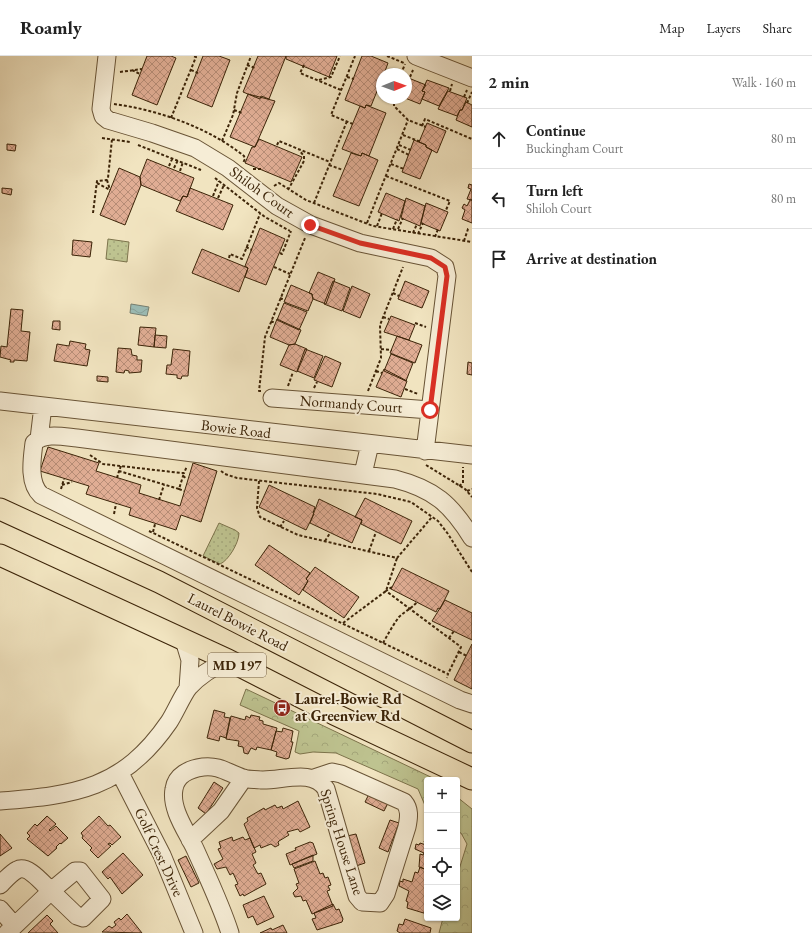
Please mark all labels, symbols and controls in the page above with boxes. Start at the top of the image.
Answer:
text: Roamly [20,15,82,40]
text: Map [659,19,684,37]
text: Layers [706,19,741,37]
text: Share [763,19,792,37]
north arrow [376,68,412,104]
text: 2 min [488,71,529,93]
text: Walk · 160 m [732,74,796,91]
text: Continue [526,121,586,140]
icon: ahead [488,128,510,150]
text: 80 m [771,130,796,147]
text: Buckingham Court [526,140,623,157]
street label: Shiloh Court [226,162,299,222]
text: Turn left [526,181,583,200]
icon: left [488,188,510,210]
text: 80 m [771,190,796,207]
text: Shiloh Court [526,200,592,217]
route end [301,216,319,234]
icon: arrive [488,248,510,270]
text: Arrive at destination [526,249,657,268]
street label: Normandy Court [299,390,403,417]
route start [421,401,439,419]
street label: Bowie Road [200,415,272,442]
street label: Laurel Bowie Road [185,588,292,655]
road number: MD 197 [208,653,266,677]
place label: Laurel-Bowie Rd at Greenview Rd [295,689,403,725]
bus stop icon: Laurel-Bowie Rd at Greenview Rd [272,698,292,718]
map controls [424,777,460,921]
button: + [424,777,460,813]
street label: Spring House Lane [316,786,369,898]
street label: Golf Crest Drive [131,804,188,899]
button: − [424,813,460,849]
button: locate [424,849,460,885]
button: layers [424,885,460,921]

